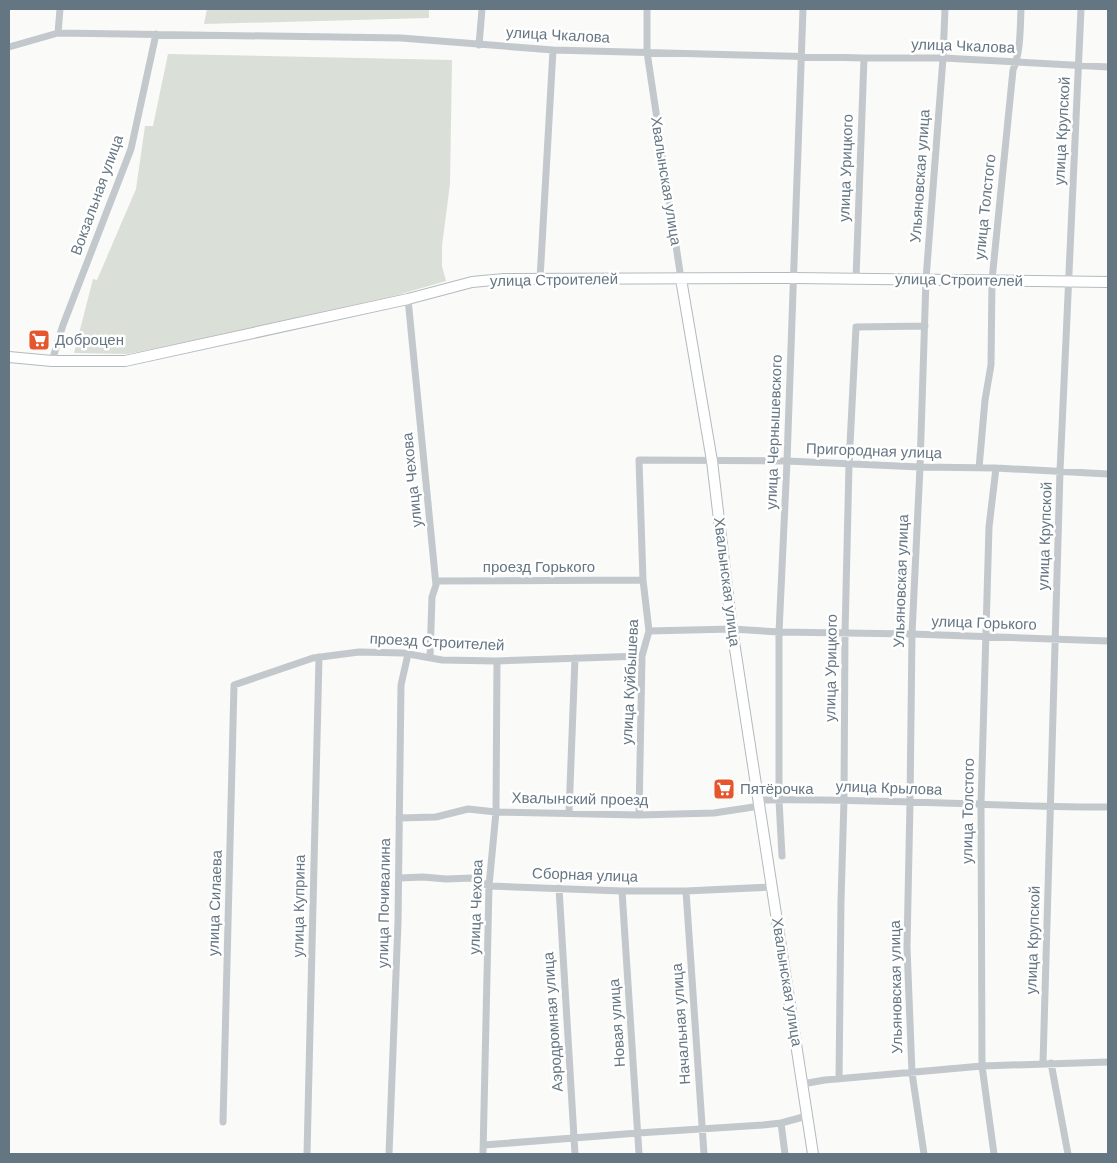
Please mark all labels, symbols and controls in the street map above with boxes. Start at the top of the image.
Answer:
street label: улица Чкалова [506,22,611,48]
street label: улица Чкалова [911,34,1016,58]
street label: улица Крупской [1049,76,1075,186]
street label: Ульяновская улица [905,108,935,243]
street label: улица Урицкого [834,114,858,222]
street label: Хвалынская улица [646,115,686,247]
street label: Вокзальная улица [66,131,128,258]
street label: улица Толстого [970,153,1000,261]
street label: улица Строителей [490,269,618,291]
street label: улица Строителей [895,269,1023,291]
supermarket icon: Доброцен [27,328,51,352]
place label: Доброцен [55,330,124,350]
street label: улица Чернышевского [761,354,787,510]
street label: улица Чехова [397,431,427,528]
street label: Пригородная улица [806,439,943,463]
street label: улица Крупской [1033,481,1057,591]
street label: Ульяновская улица [889,513,913,648]
street label: Хвалынская улица [709,516,745,648]
street label: проезд Горького [483,557,595,577]
street label: улица Горького [931,611,1037,635]
street label: улица Урицкого [820,614,842,722]
street label: улица Куйбышева [617,618,643,745]
street label: проезд Строителей [369,628,505,656]
street label: улица Толстого [957,758,979,864]
street label: улица Крылова [835,776,943,800]
supermarket icon: Пятёрочка [712,777,736,801]
place label: Пятёрочка [740,779,814,799]
street label: Хвалынский проезд [511,788,649,810]
street label: улица Почивалина [373,837,395,968]
street label: улица Силаева [203,849,227,956]
street label: улица Куприна [288,854,310,958]
street label: улица Чехова [464,859,488,955]
street label: Сборная улица [532,863,639,887]
street label: улица Крупской [1021,885,1045,995]
street label: Хвалынская улица [767,916,807,1048]
street label: Ульяновская улица [885,919,907,1054]
street label: Аэродромная улица [538,951,568,1093]
street label: Начальная улица [667,962,695,1085]
street label: Новая улица [604,977,630,1068]

